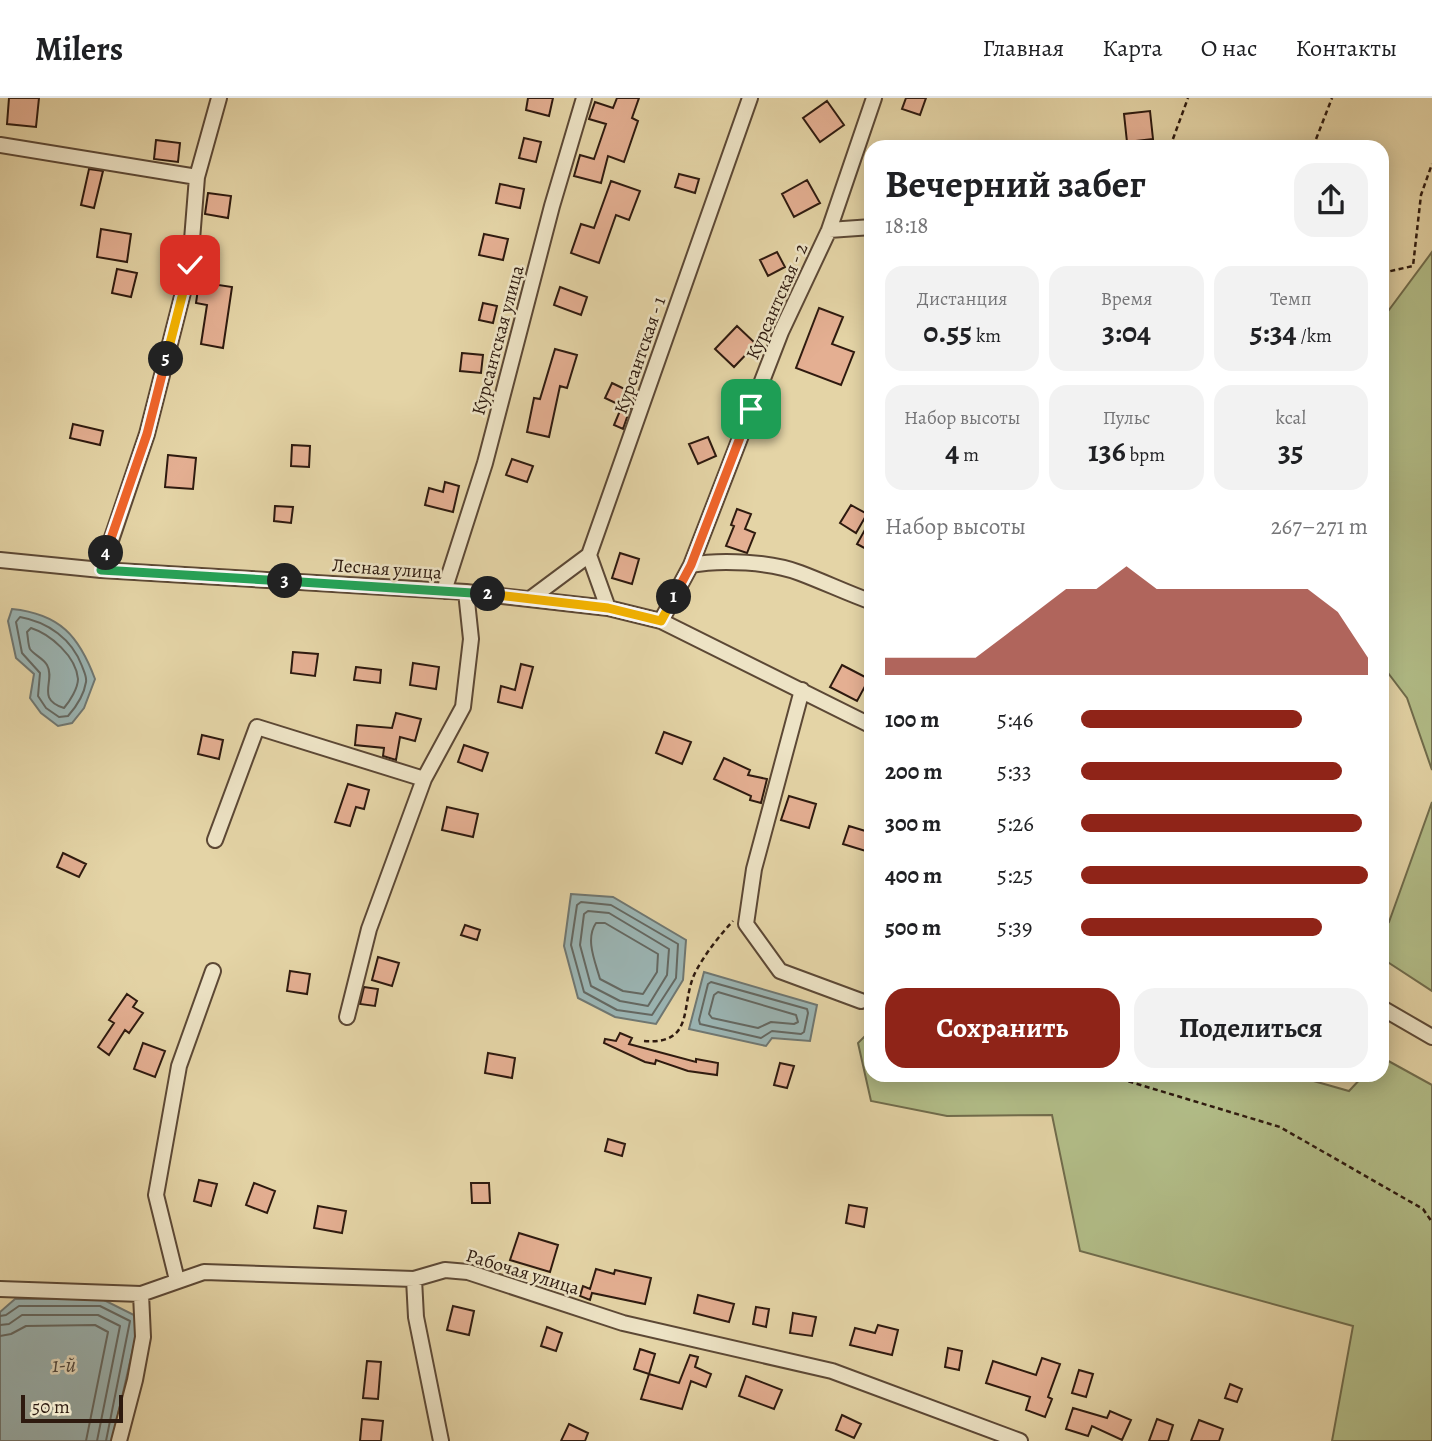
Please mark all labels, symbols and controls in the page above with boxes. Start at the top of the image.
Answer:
text: Milers [35,26,123,71]
text: Главная [983,32,1064,64]
text: Карта [1102,32,1163,64]
text: О нас [1201,32,1257,64]
text: Контакты [1295,32,1397,64]
text: Вечерний забег [885,158,1146,210]
button: share [1294,163,1368,237]
text: 18:18 [885,210,929,241]
pin [160,235,220,295]
street label: Курсантская - 2 [740,239,814,364]
icon: check [171,246,209,284]
street label: Курсантская улица [465,262,531,418]
text: Дистанция [917,286,1007,312]
text: Время [1101,286,1152,312]
text: Темп [1270,286,1312,312]
street label: Курсантская - 1 [608,293,672,418]
text: 0.55 [923,312,972,352]
text: 3:04 [1102,312,1151,352]
text: 5:34 [1250,312,1297,352]
text: km [972,323,1001,349]
text: /km [1297,323,1332,349]
pin: 5 [148,342,184,376]
text: 5 [161,345,170,371]
pin [721,379,781,439]
icon: arrive [732,390,770,428]
text: Набор высоты [904,405,1020,431]
text: Пульс [1103,405,1150,431]
text: kcal [1276,405,1306,431]
text: 4 [945,431,959,471]
text: 136 [1088,431,1126,471]
text: 35 [1278,431,1304,471]
text: m [959,442,979,468]
text: bpm [1126,442,1165,468]
text: Набор высоты [885,511,1026,542]
text: 267–271 m [1271,511,1368,542]
pin: 4 [88,536,124,570]
text: 4 [101,539,110,565]
street label: Лесная улица [331,552,443,586]
pin: 3 [268,564,302,598]
text: 3 [280,567,289,593]
pin: 2 [470,576,505,612]
text: 2 [483,580,492,606]
pin: 1 [656,580,692,614]
text: 1 [670,583,677,609]
text: 100 m [885,704,940,735]
text: 5:46 [997,704,1033,735]
text: 200 m [885,756,943,787]
text: 5:33 [997,756,1032,787]
text: 300 m [885,808,941,839]
text: 5:26 [997,808,1034,839]
text: 400 m [885,860,942,891]
text: 5:25 [997,860,1033,891]
text: 500 m [885,912,941,943]
text: 5:39 [997,912,1032,943]
button: Сохранить [885,988,1120,1068]
button: Поделиться [1134,988,1368,1068]
street label: Рабочая улица [463,1242,583,1302]
water label: 1-й [52,1351,76,1379]
scale bar [21,1392,122,1424]
text: 50 m [32,1394,70,1420]

